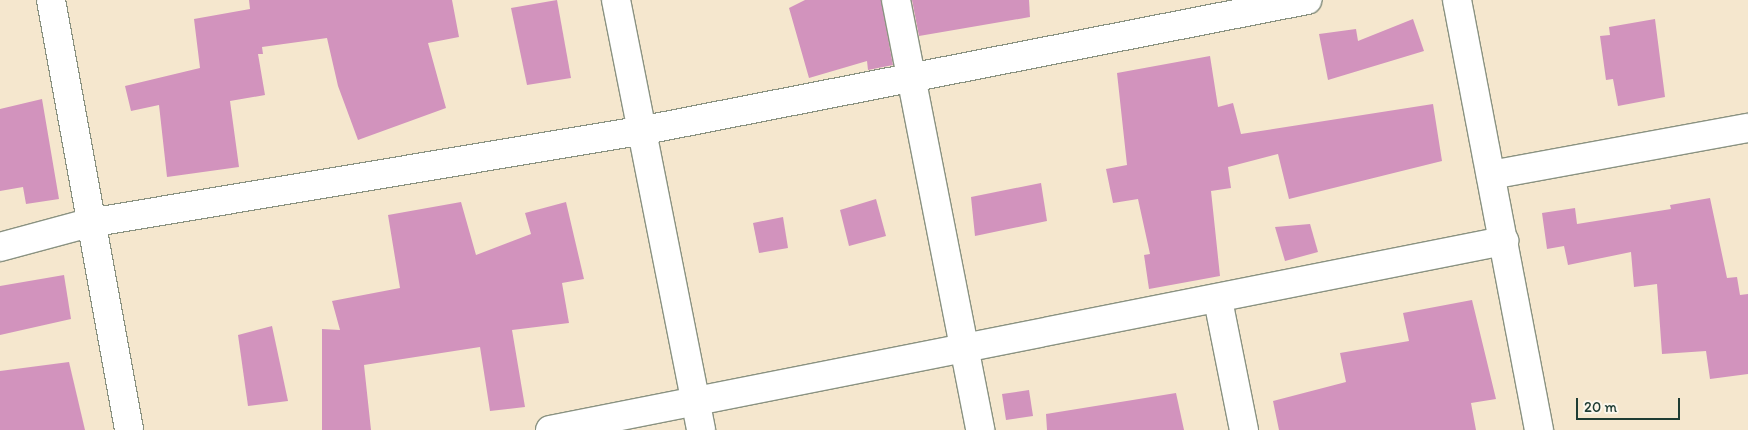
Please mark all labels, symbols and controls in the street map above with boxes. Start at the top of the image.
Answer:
scale bar [1578,388,1682,420]
text: 20 m [1584,398,1617,416]

